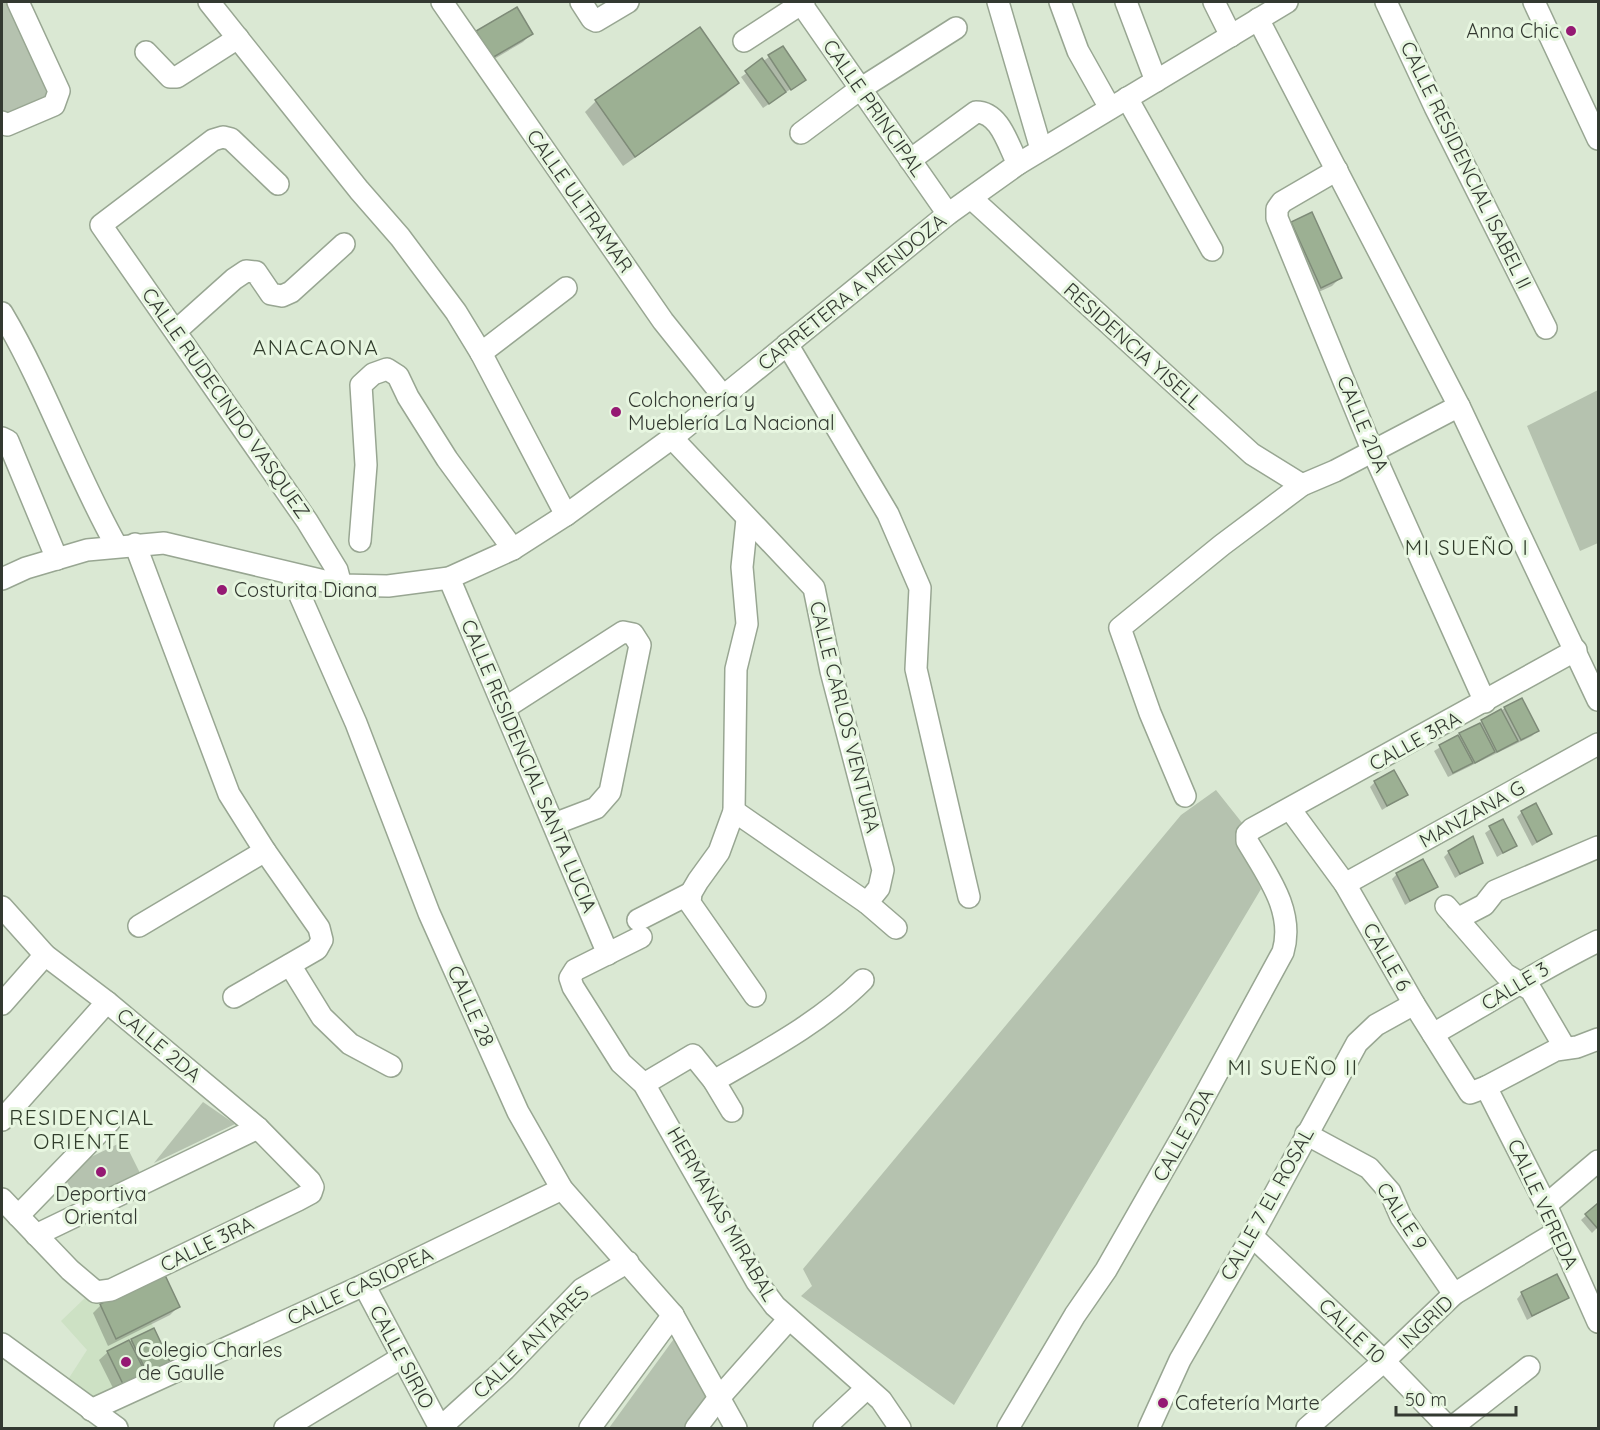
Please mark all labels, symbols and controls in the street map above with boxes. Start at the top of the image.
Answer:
place label: Anna Chic [1466,18,1559,43]
marker: Anna Chic [1564,24,1578,38]
street label: CALLE PRINCIPAL [818,34,931,181]
street label: CALLE RESIDENCIAL ISABEL II [1396,37,1537,293]
street label: CALLE ULTRAMAR [522,124,639,277]
street label: CARRETERA A MENDOZA [752,208,951,375]
street label: RESIDENCIA YISELL [1059,277,1208,415]
street label: CALLE RUDECINDO VASQUEZ [137,283,316,523]
district label: ANACAONA [253,334,379,360]
street label: CALLE 2DA [1332,372,1395,476]
place label: Colchonería y Mueblería La Nacional [628,387,835,435]
marker: Colchonería y Mueblería La Nacional [609,405,623,419]
district label: MI SUEÑO I [1405,534,1529,560]
place label: Costurita Diana [234,577,377,602]
marker: Costurita Diana [215,583,229,597]
street label: CALLE CARLOS VENTURA [805,598,886,835]
street label: CALLE RESIDENCIAL SANTA LUCIA [456,615,603,916]
street label: CALLE 3RA [1365,705,1465,776]
street label: MANZANA G [1415,774,1529,853]
street label: CALLE 6 [1358,918,1417,996]
street label: CALLE 3 [1476,956,1553,1015]
street label: CALLE 28 [443,961,500,1050]
street label: CALLE 2DA [112,1002,207,1087]
district label: MI SUEÑO II [1227,1054,1359,1080]
street label: CALLE 2DA [1147,1084,1218,1186]
district label: RESIDENCIAL ORIENTE [9,1104,155,1154]
street label: HERMANAS MIRABAL [662,1122,783,1306]
street label: CALLE 7 EL ROSAL [1214,1123,1319,1284]
street label: CALLE VEREDA [1502,1135,1585,1273]
marker: Deportiva Oriental [94,1165,108,1179]
street label: CALLE 9 [1371,1177,1433,1254]
place label: Deportiva Oriental [55,1181,147,1229]
street label: CALLE 3RA [156,1210,258,1277]
street label: CALLE CASIOPEA [283,1241,437,1330]
street label: CALLE ANTARES [467,1280,594,1403]
street label: INGRID [1393,1290,1458,1354]
street label: CALLE 10 [1314,1293,1391,1369]
street label: CALLE SIRIO [365,1301,440,1413]
place label: Colegio Charles de Gaulle [138,1337,282,1385]
marker: Colegio Charles de Gaulle [119,1355,133,1369]
scale bar [1396,1379,1516,1417]
text: 50 m [1405,1388,1447,1411]
place label: Cafetería Marte [1175,1390,1320,1415]
marker: Cafetería Marte [1156,1396,1170,1410]

